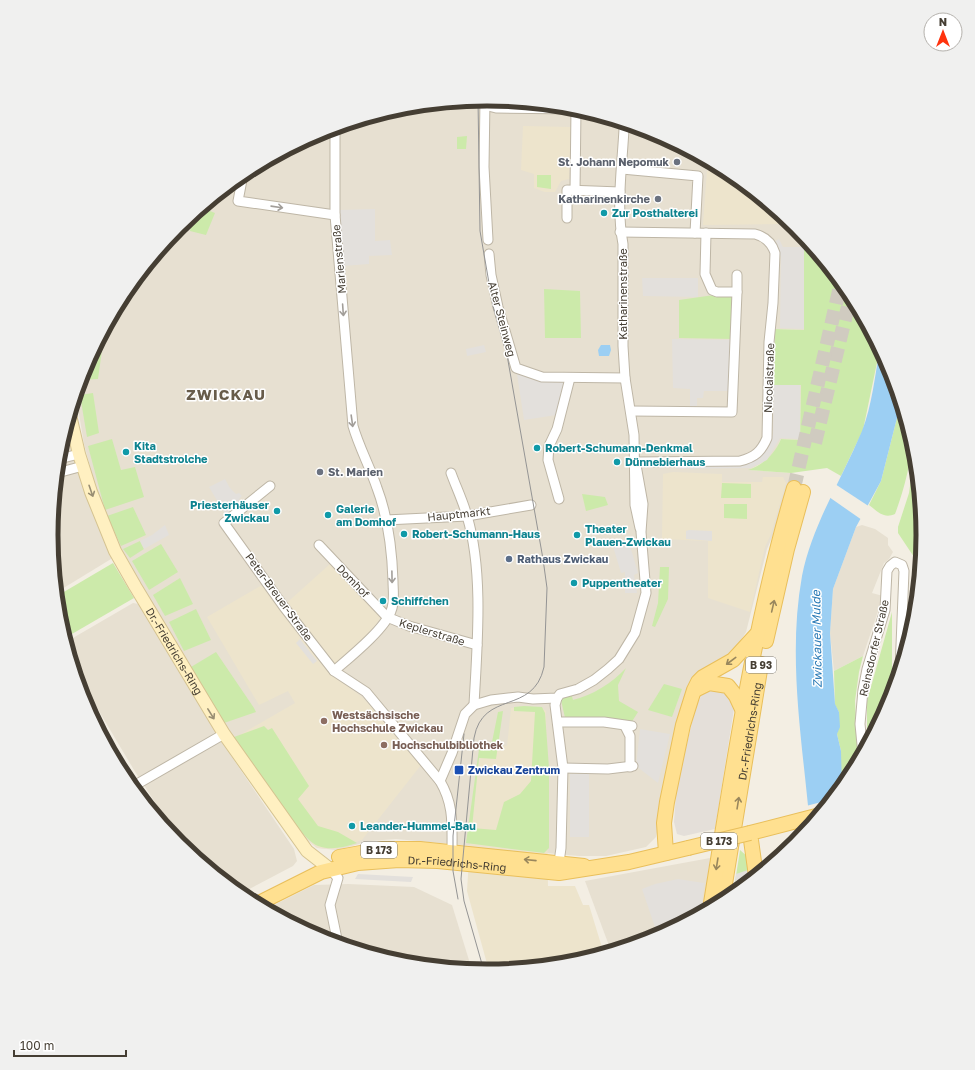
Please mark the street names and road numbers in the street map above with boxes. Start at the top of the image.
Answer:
street label: Marienstraße [329,224,348,294]
street label: Katharinenstraße [616,248,629,340]
street label: Alter Steinweg [486,280,519,358]
street label: Nicolaistraße [761,343,776,413]
street label: Hauptmarkt [427,504,491,523]
street label: Peter-Breuer-Straße [243,550,316,643]
street label: Domhof [334,561,372,600]
street label: Reinsdorfer Straße [856,598,891,698]
street label: Dr.-Friedrichs-Ring [144,605,206,697]
street label: Keplerstraße [398,615,467,648]
road number: B 93 [746,657,776,673]
street label: Dr.-Friedrichs-Ring [735,681,764,781]
road number: B 173 [701,833,737,849]
road number: B 173 [361,842,397,858]
street label: Dr.-Friedrichs-Ring [408,853,507,874]

